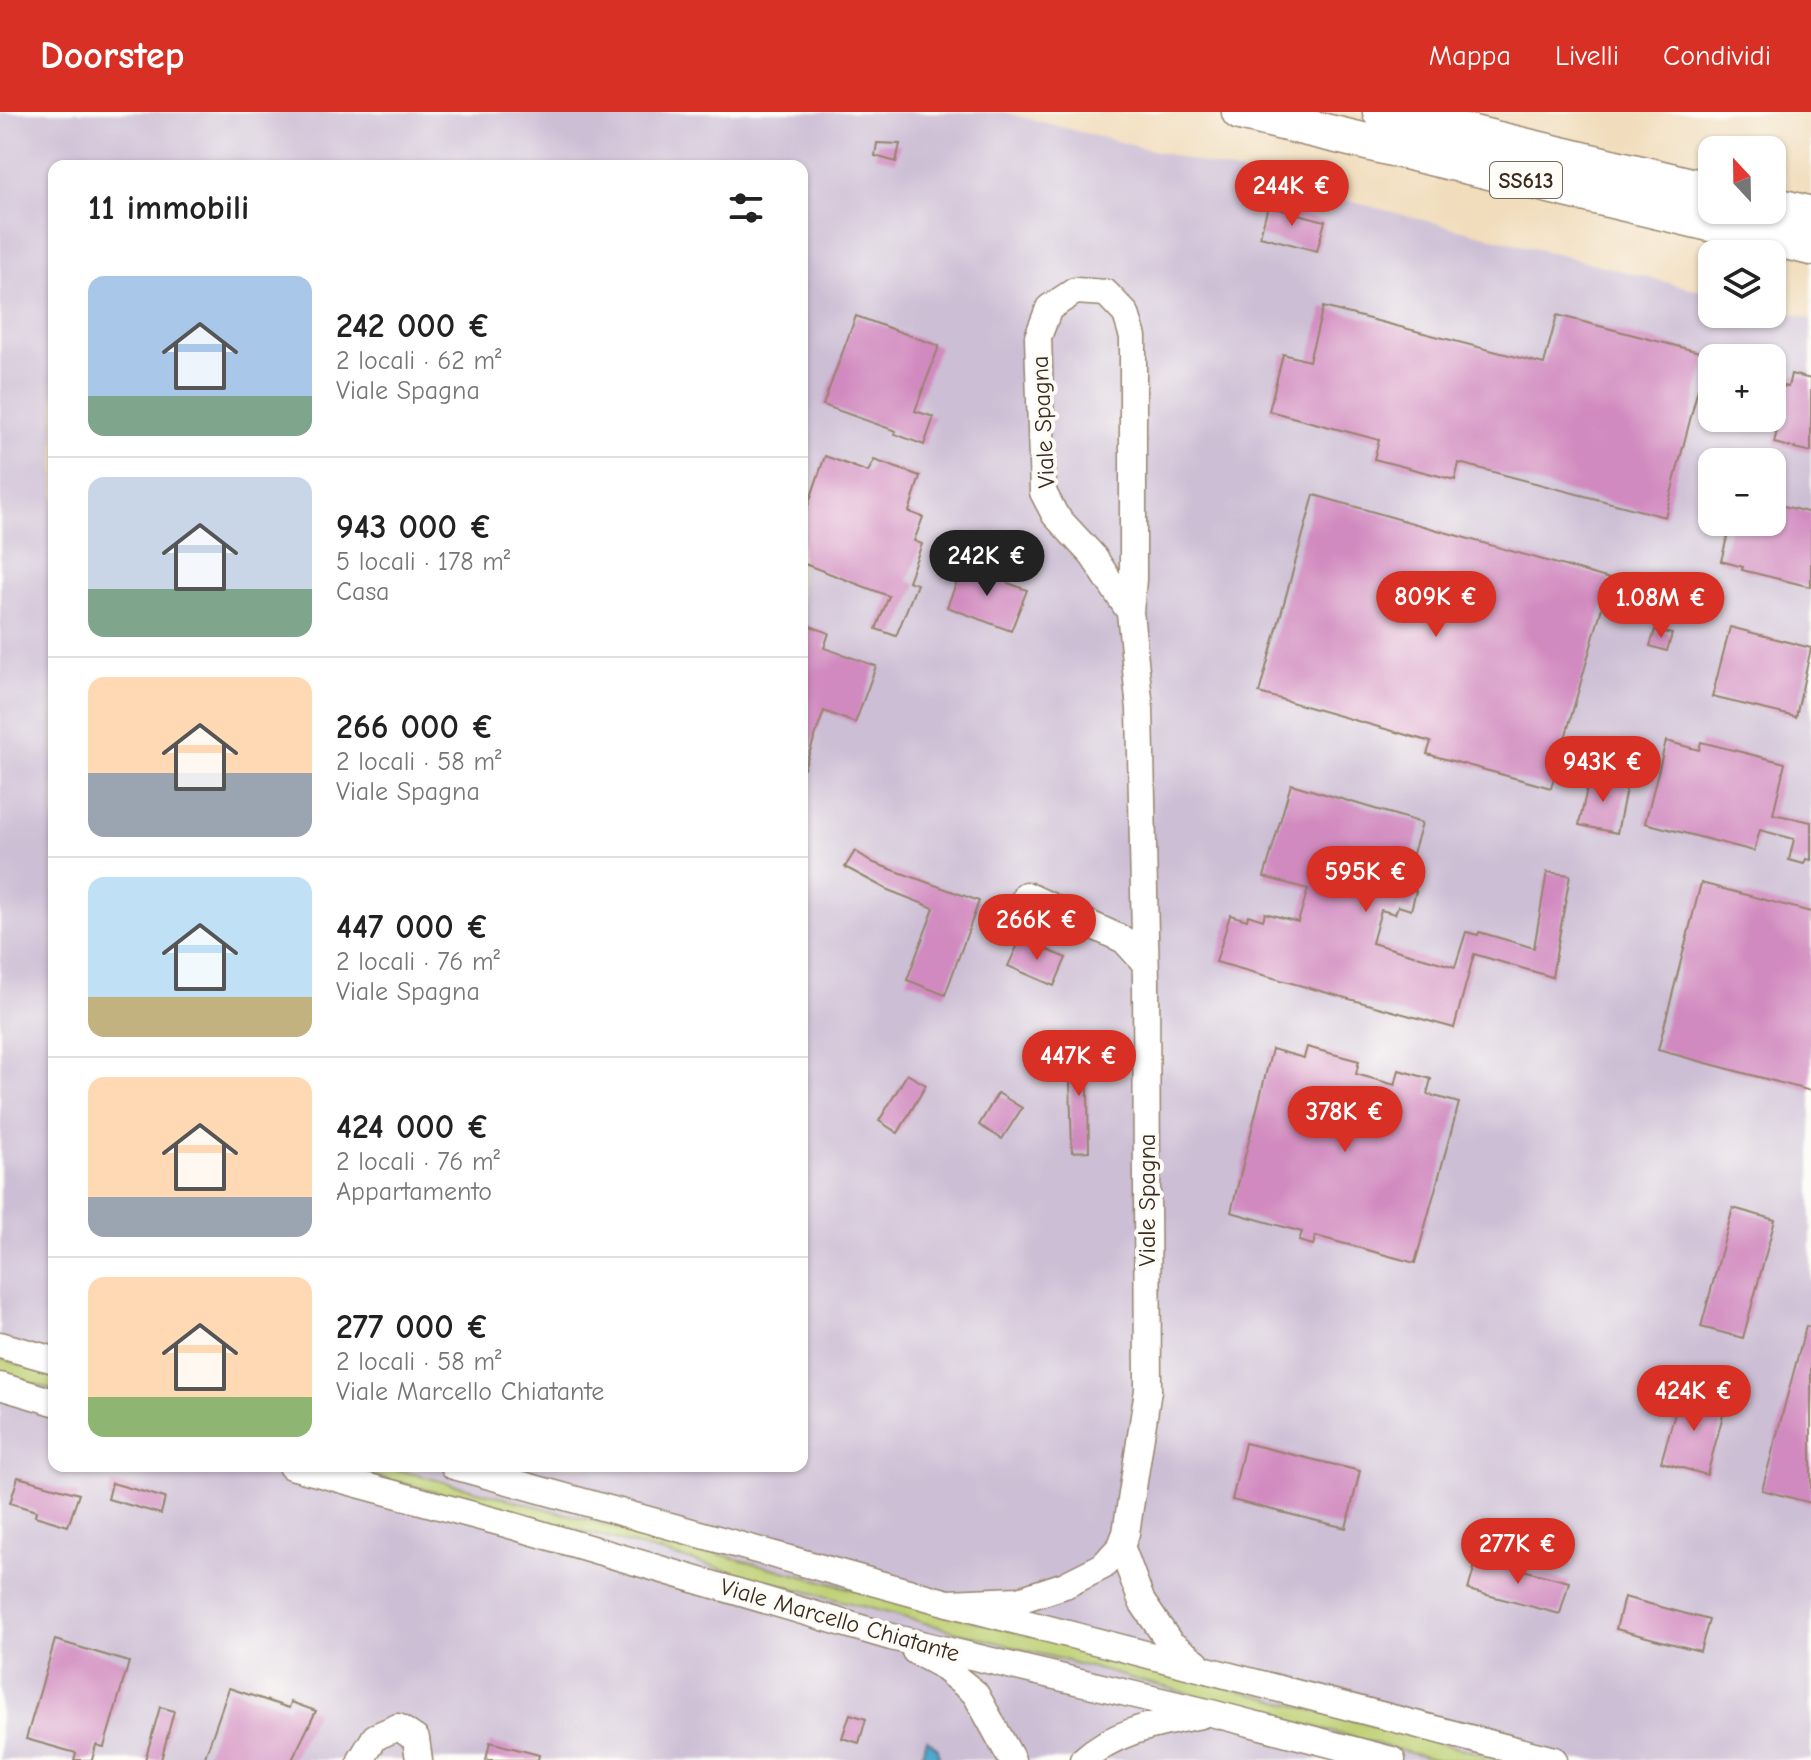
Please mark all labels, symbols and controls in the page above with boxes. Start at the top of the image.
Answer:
text: Doorstep [40,34,184,78]
text: Mappa [1429,40,1511,72]
text: Livelli [1555,40,1619,72]
text: Condividi [1663,40,1771,72]
north arrow [1698,136,1786,224]
map controls [1698,136,1786,536]
pin: 244K € [1227,160,1357,228]
road number: SS613 [1490,162,1562,198]
text: 244K € [1253,171,1331,201]
icon: filters [724,186,768,230]
text: 11 immobili [88,188,249,228]
button: layers [1698,240,1786,328]
text: 242 000 € [336,306,491,346]
icon: home [152,308,248,404]
button: + [1698,344,1786,432]
text: 2 locali · 62 m² [336,346,502,376]
street label: Viale Spagna [1026,355,1060,489]
text: Viale Spagna [336,376,480,406]
button: − [1698,448,1786,536]
text: 943 000 € [336,507,492,547]
icon: home [152,509,248,605]
pin: 242K € [922,530,1052,598]
text: 242K € [947,541,1027,571]
text: 5 locali · 178 m² [336,547,510,577]
pin: 809K € [1371,571,1501,639]
pin: 1.08M € [1587,572,1735,640]
text: Casa [336,577,390,607]
text: 809K € [1394,582,1478,612]
text: 1.08M € [1615,583,1707,613]
text: 266 000 € [336,707,494,747]
icon: home [152,709,248,805]
pin: 943K € [1538,736,1668,804]
text: 2 locali · 58 m² [336,747,501,777]
text: 943K € [1563,747,1643,777]
text: Viale Spagna [336,777,480,807]
pin: 595K € [1301,846,1431,914]
text: 595K € [1324,857,1408,887]
pin: 266K € [972,894,1102,962]
text: 266K € [996,905,1078,935]
text: 447 000 € [336,907,489,947]
icon: home [152,909,248,1005]
text: 2 locali · 76 m² [336,947,500,977]
text: Viale Spagna [336,977,480,1007]
pin: 447K € [1014,1030,1144,1098]
text: 447K € [1040,1041,1118,1071]
pin: 378K € [1280,1086,1410,1154]
text: 378K € [1306,1097,1384,1127]
text: 424 000 € [336,1107,490,1147]
icon: home [152,1109,248,1205]
street label: Viale Spagna [1133,1134,1161,1266]
text: 2 locali · 76 m² [336,1147,500,1177]
text: Appartamento [336,1177,492,1207]
text: 277 000 € [336,1307,489,1347]
icon: home [152,1309,248,1405]
text: 2 locali · 58 m² [336,1347,501,1377]
pin: 424K € [1629,1365,1759,1433]
text: 424K € [1655,1376,1733,1406]
text: Viale Marcello Chiatante [336,1377,604,1407]
pin: 277K € [1453,1518,1583,1586]
text: 277K € [1479,1529,1557,1559]
street label: Viale Marcello Chiatante [717,1572,963,1668]

